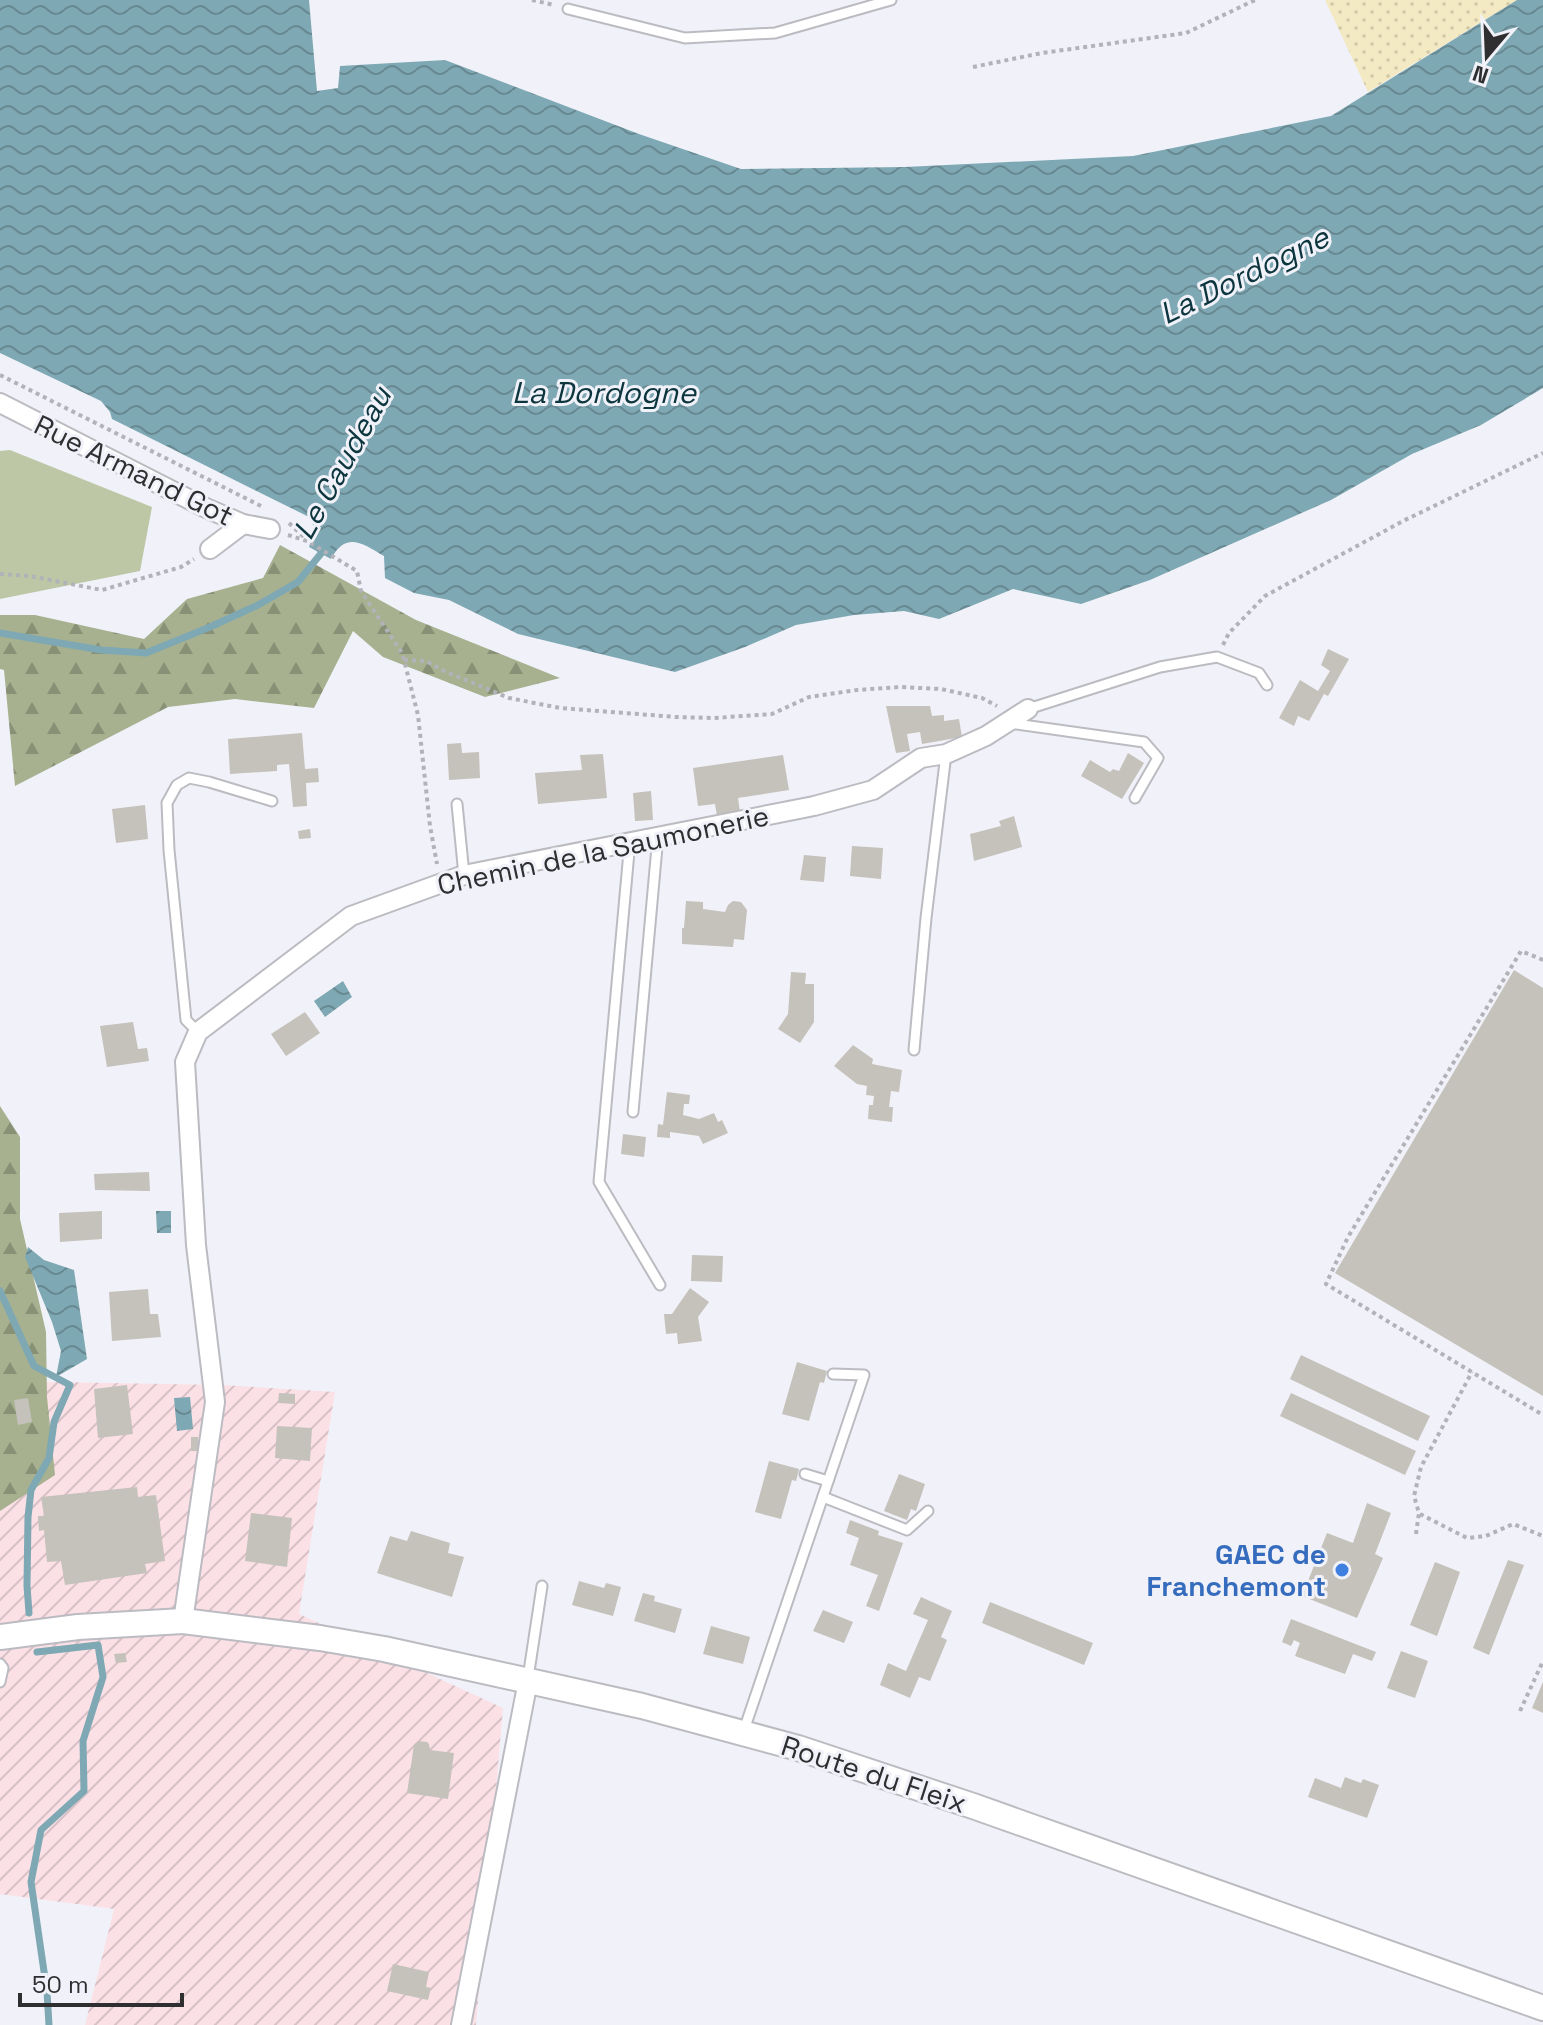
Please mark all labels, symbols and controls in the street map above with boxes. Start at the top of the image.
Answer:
north arrow [1447,16,1527,96]
text: N [1469,59,1492,91]
water label: La Dordogne [1153,217,1336,333]
water label: La Dordogne [512,373,697,412]
water label: Le Caudeau [284,378,401,546]
street label: Rue Armand Got [29,406,239,534]
street label: Chemin de la Saumonerie [434,797,772,903]
place label: GAEC de Franchemont [1146,1536,1326,1604]
marker: GAEC de Franchemont [1333,1561,1351,1579]
street label: Route du Fleix [777,1727,971,1821]
scale bar [20,1957,182,2007]
text: 50 m [32,1969,89,2000]

